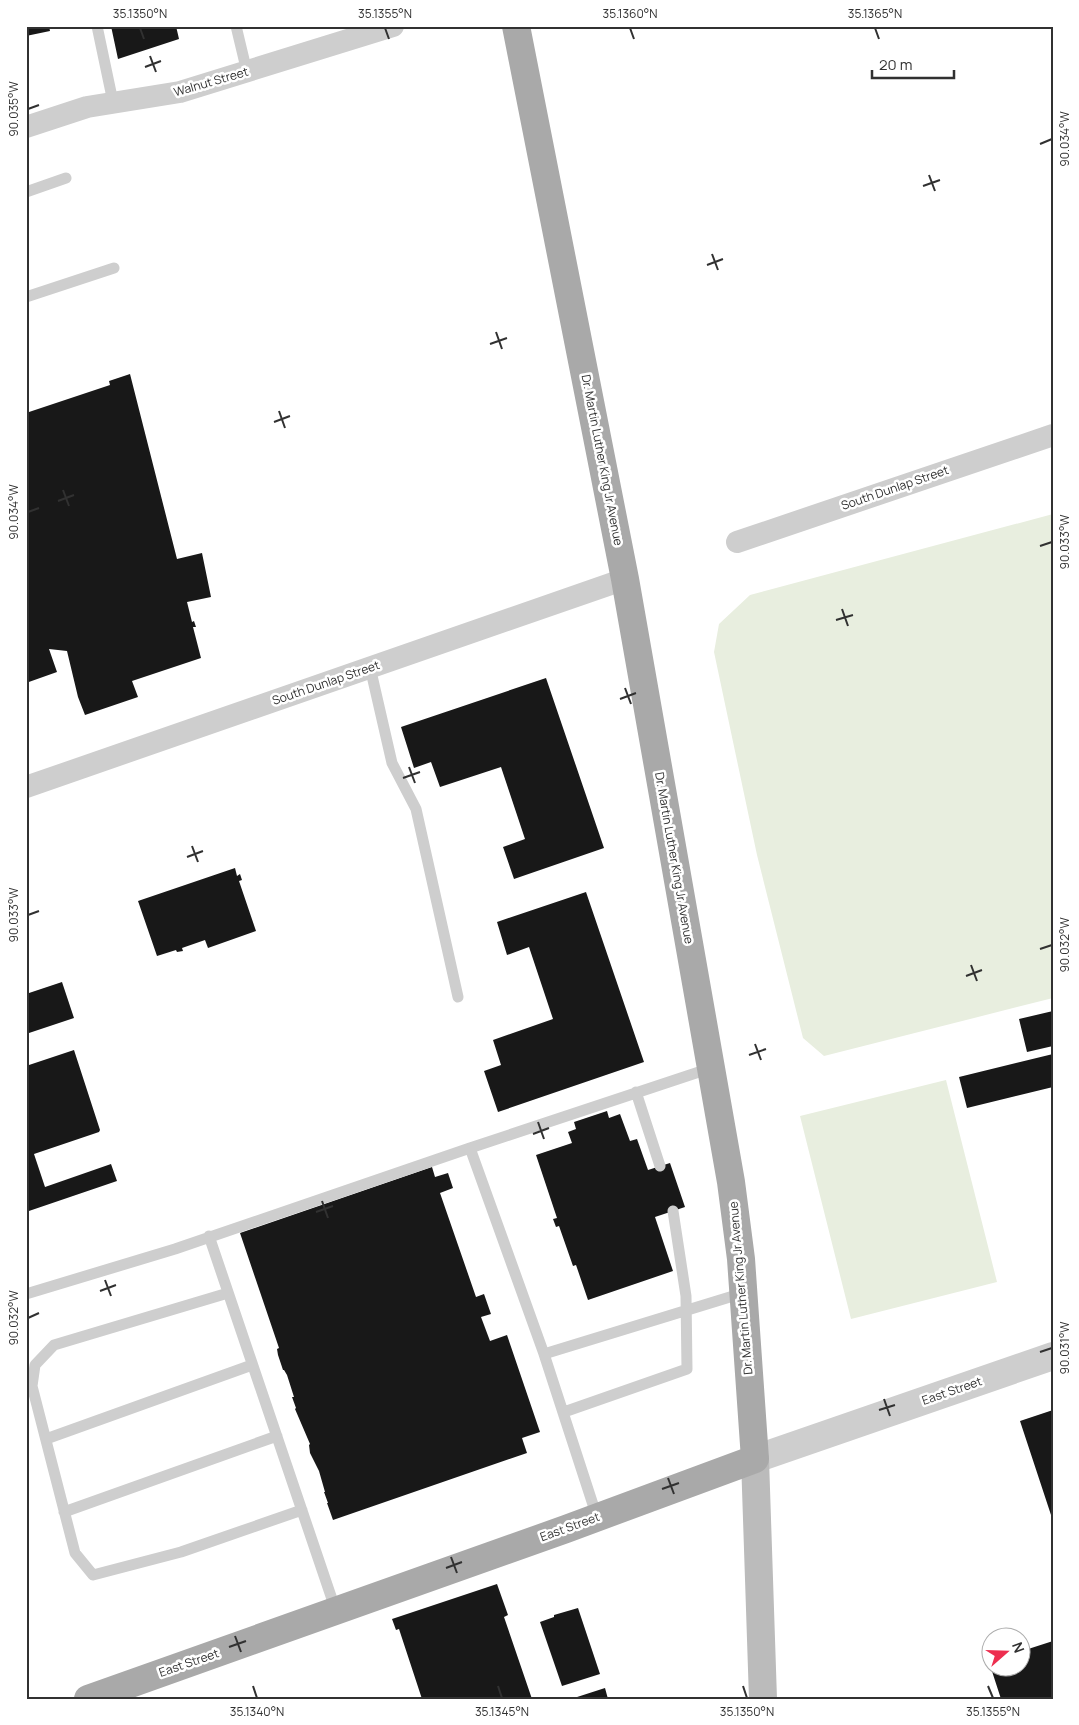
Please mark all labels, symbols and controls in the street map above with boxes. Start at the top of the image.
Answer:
text: 35.1350°N [113,5,167,22]
text: 35.1355°N [358,5,412,22]
text: 35.1360°N [603,5,657,22]
text: 35.1365°N [848,5,902,22]
scale bar [872,48,954,80]
text: 20 m [879,54,912,75]
street label: Walnut Street [172,63,250,100]
text: 90.035°W [5,81,22,137]
text: 90.034°W [1056,110,1073,167]
street label: Dr. Martin Luther King Jr Avenue [578,373,627,547]
street label: South Dunlap Street [839,461,951,514]
text: 90.034°W [5,483,22,540]
text: 90.033°W [1056,514,1073,570]
street label: South Dunlap Street [270,656,382,709]
street label: Dr. Martin Luther King Jr Avenue [651,771,698,945]
text: 90.033°W [5,887,22,943]
text: 90.032°W [1056,917,1073,973]
street label: Dr. Martin Luther King Jr Avenue [724,1201,757,1375]
text: 90.032°W [5,1290,22,1346]
text: 90.031°W [1056,1321,1073,1375]
street label: East Street [920,1372,984,1409]
street label: East Street [538,1508,602,1545]
north arrow [982,1628,1032,1678]
text: N [1008,1639,1029,1655]
street label: East Street [157,1644,221,1681]
text: 35.1340°N [230,1703,284,1720]
text: 35.1345°N [475,1703,529,1720]
text: 35.1350°N [720,1703,774,1720]
text: 35.1355°N [966,1703,1020,1720]

